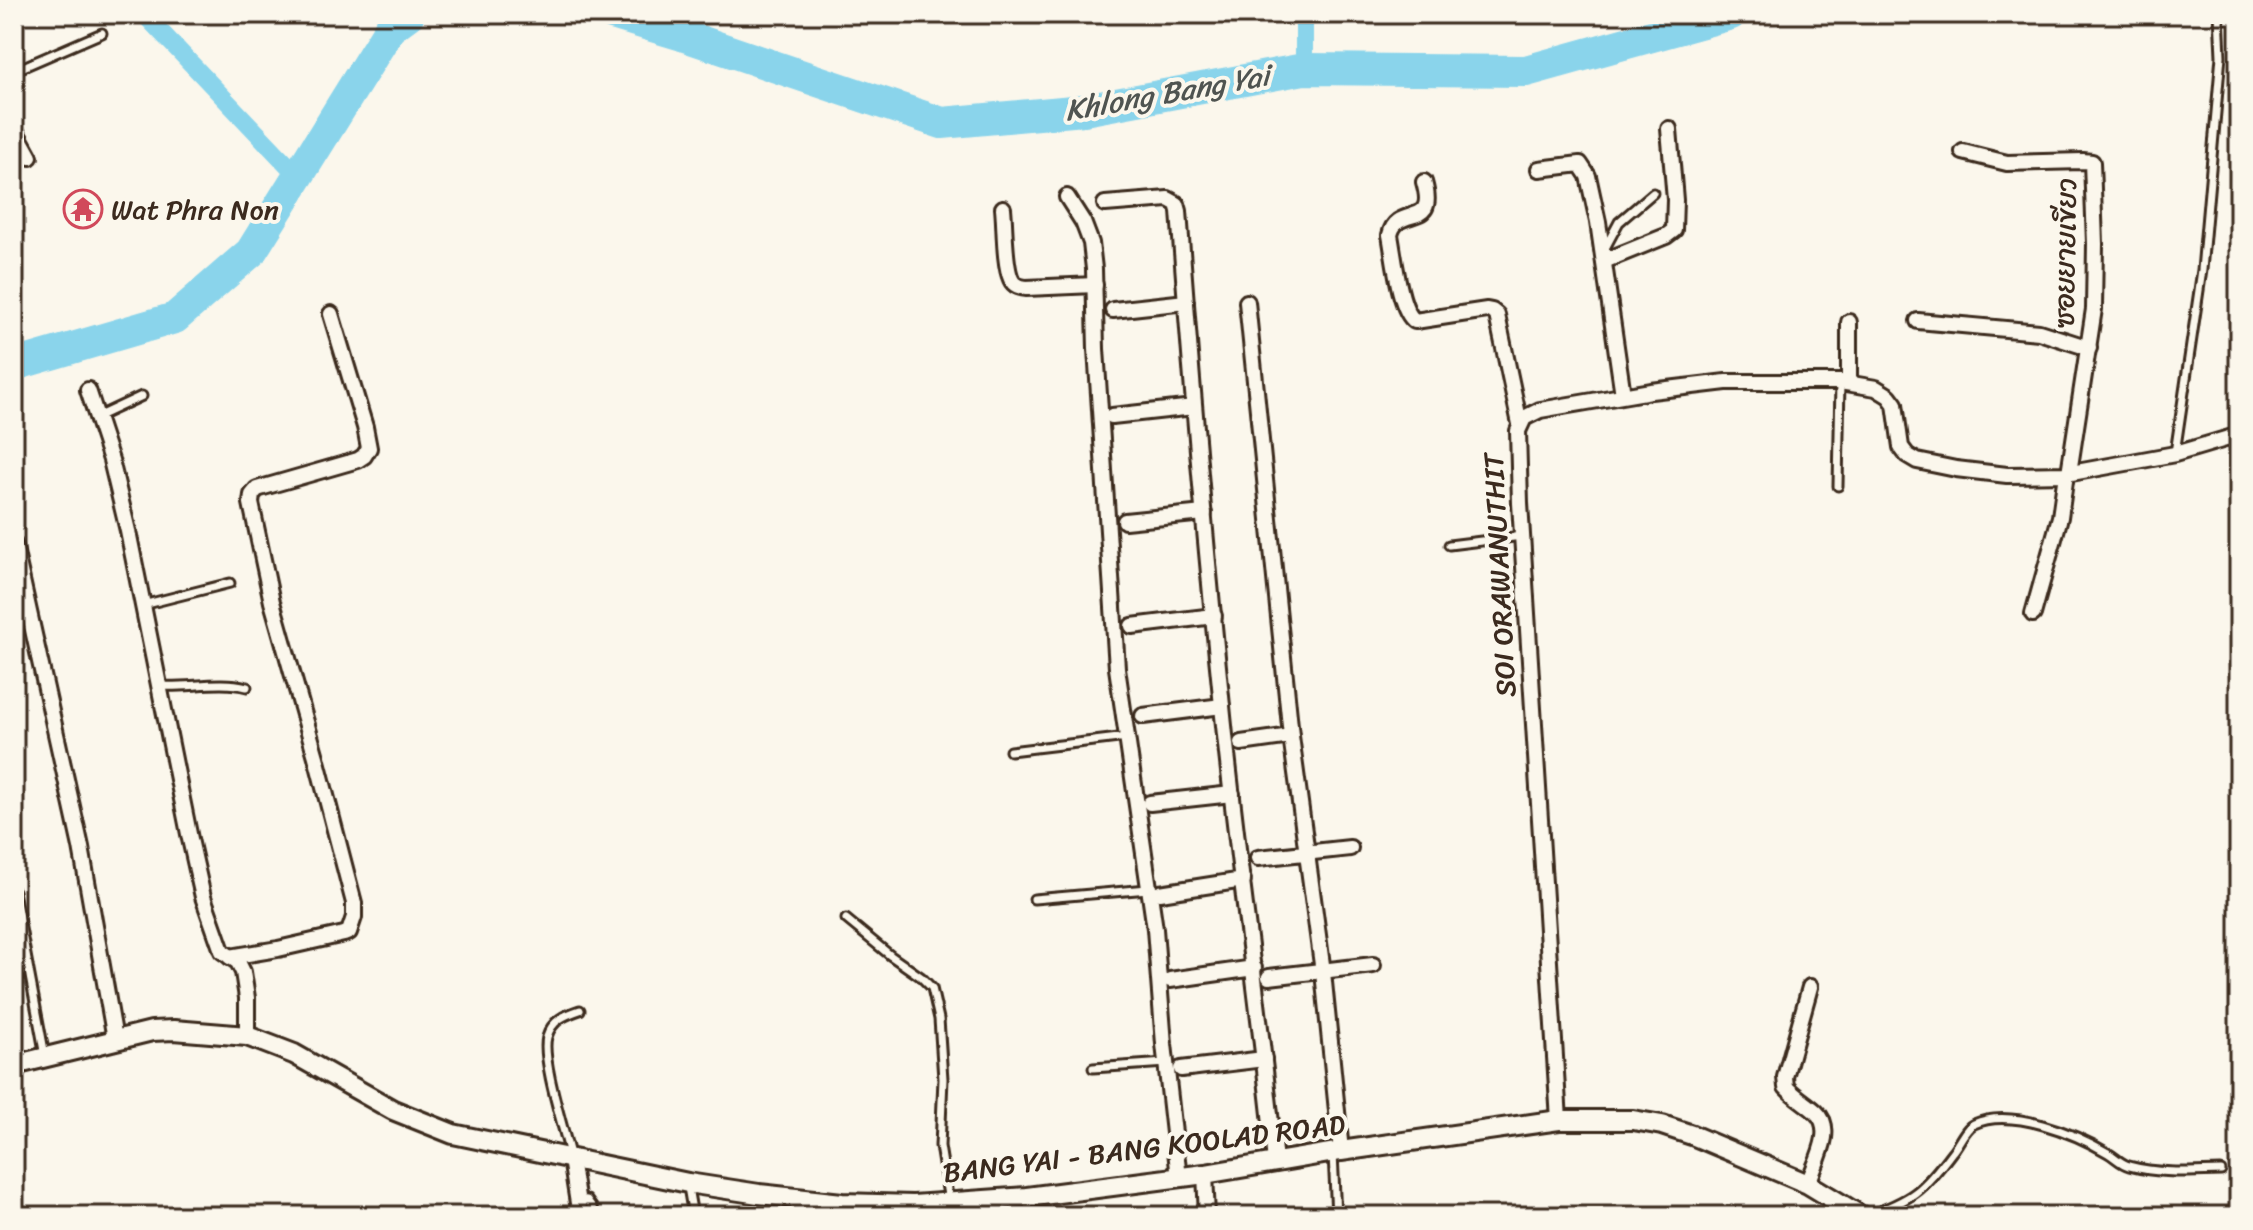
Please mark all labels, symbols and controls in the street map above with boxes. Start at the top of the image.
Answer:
water label: Khlong Bang Yai [1060,47,1279,138]
street label: ซอยยายเขียว [2040,178,2091,328]
place label: Wat Phra Non [111,185,279,234]
temple icon: Wat Phra Non [62,188,104,230]
street label: SOI ORAWANUTHIT [1469,450,1530,698]
street label: BANG YAI - BANG KOOLAD ROAD [940,1099,1348,1197]

